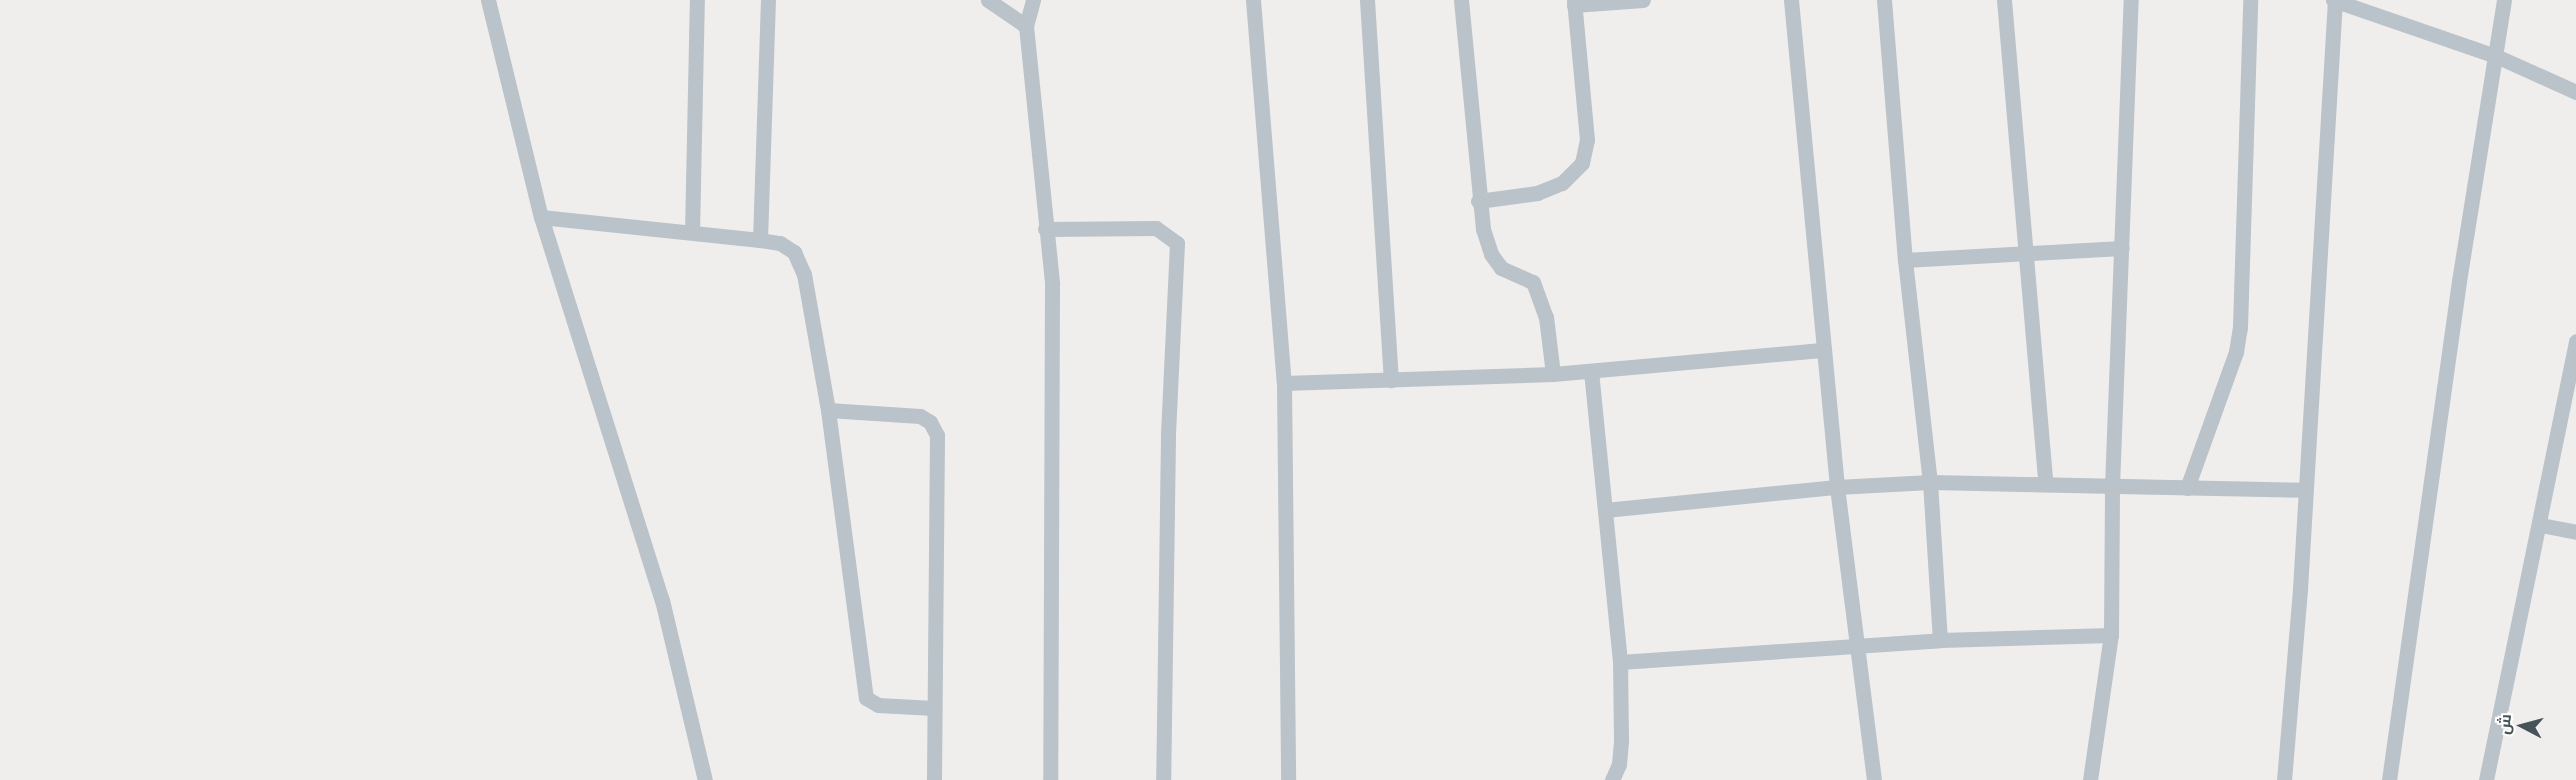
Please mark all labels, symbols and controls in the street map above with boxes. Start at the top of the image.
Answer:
north arrow [2492,696,2552,756]
text: ش [2492,713,2516,735]

